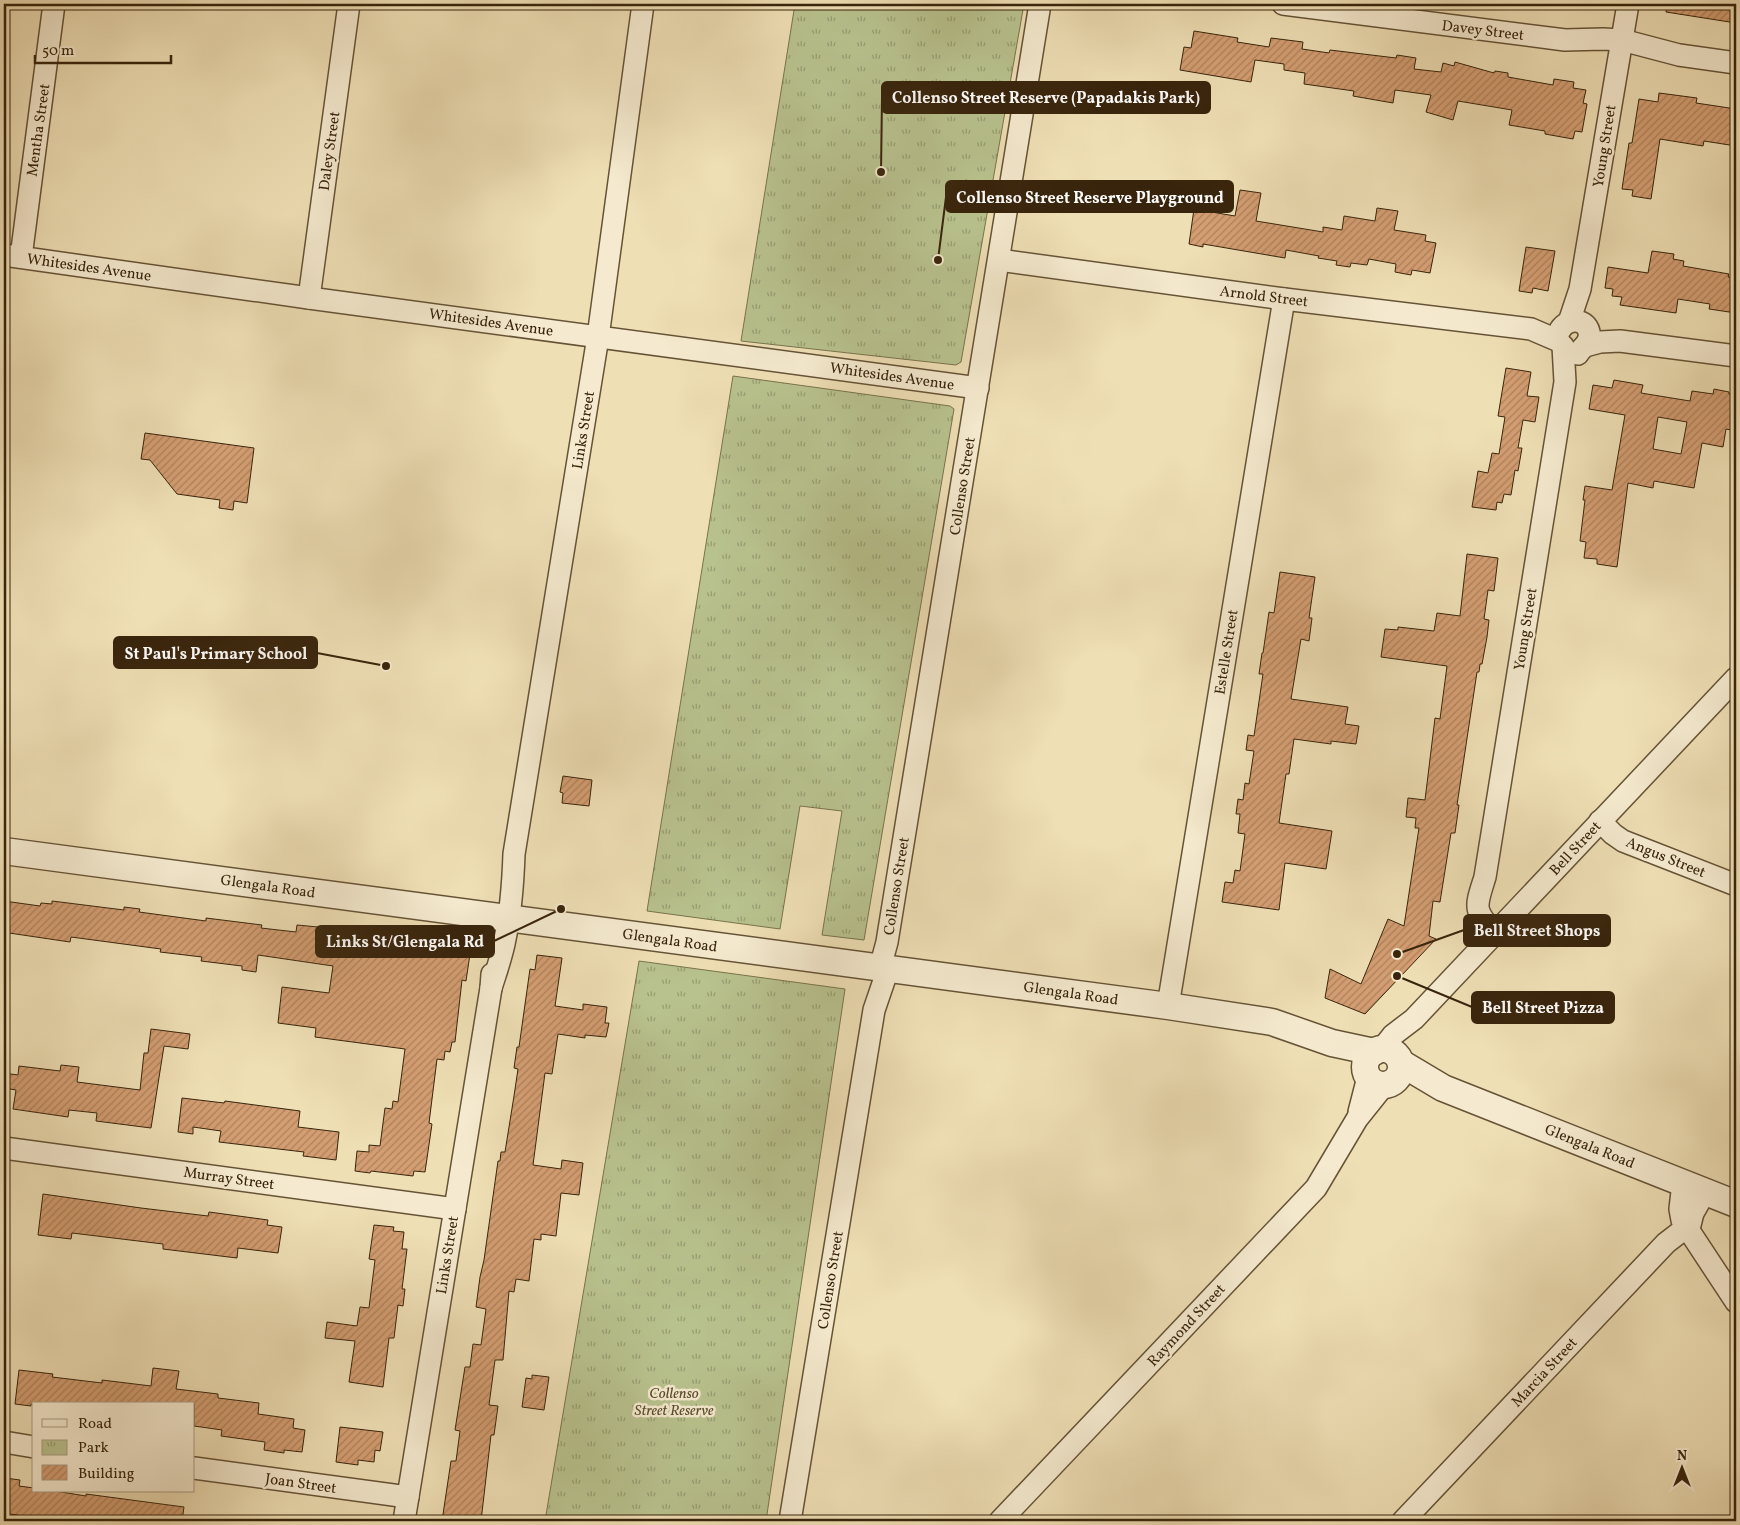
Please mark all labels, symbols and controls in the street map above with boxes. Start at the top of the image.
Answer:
street label: Davey Street [1441,16,1525,47]
scale bar [35,32,171,64]
text: 50 m [42,41,74,62]
street label: Mentha Street [23,82,56,178]
callout: Collenso Street Reserve (Papadakis Park) [882,82,1210,113]
text: Collenso Street Reserve (Papadakis Park) [892,88,1200,110]
street label: Young Street [1589,103,1622,189]
street label: Daley Street [315,110,346,192]
callout: Collenso Street Reserve Playground [946,181,1233,212]
text: Collenso Street Reserve Playground [956,188,1224,210]
street label: Whitesides Avenue [25,249,152,288]
street label: Arnold Street [1218,282,1309,313]
street label: Whitesides Avenue [427,304,554,343]
street label: Whitesides Avenue [828,358,955,397]
street label: Links Street [568,390,601,471]
street label: Collenso Street [945,436,982,537]
street label: Young Street [1510,586,1543,672]
street label: Estelle Street [1210,608,1245,696]
callout: St Paul's Primary School [114,637,317,668]
text: St Paul's Primary School [124,644,308,666]
street label: Bell Street [1545,817,1607,881]
street label: Angus Street [1622,833,1708,884]
street label: Collenso Street [879,836,916,937]
street label: Glengala Road [219,870,317,905]
callout: Bell Street Shops [1464,915,1610,946]
text: Bell Street Shops [1474,921,1600,943]
street label: Glengala Road [621,924,719,959]
callout: Links St/Glengala Rd [316,926,494,957]
text: Links St/Glengala Rd [326,932,484,954]
street label: Glengala Road [1022,977,1120,1012]
callout: Bell Street Pizza [1472,992,1614,1023]
text: Bell Street Pizza [1482,998,1604,1020]
street label: Glengala Road [1541,1120,1638,1175]
street label: Murray Street [182,1163,276,1196]
street label: Links Street [432,1215,465,1296]
street label: Collenso Street [813,1230,850,1331]
street label: Raymond Street [1143,1280,1231,1372]
street label: Marcia Street [1507,1333,1583,1413]
park label: Collenso Street Reserve [635,1384,714,1422]
legend [32,1402,195,1492]
text: Road [78,1414,112,1435]
text: Park [78,1438,109,1459]
north arrow [1658,1442,1708,1492]
text: N [1677,1447,1687,1466]
text: Building [78,1464,135,1485]
street label: Joan Street [264,1469,338,1500]

